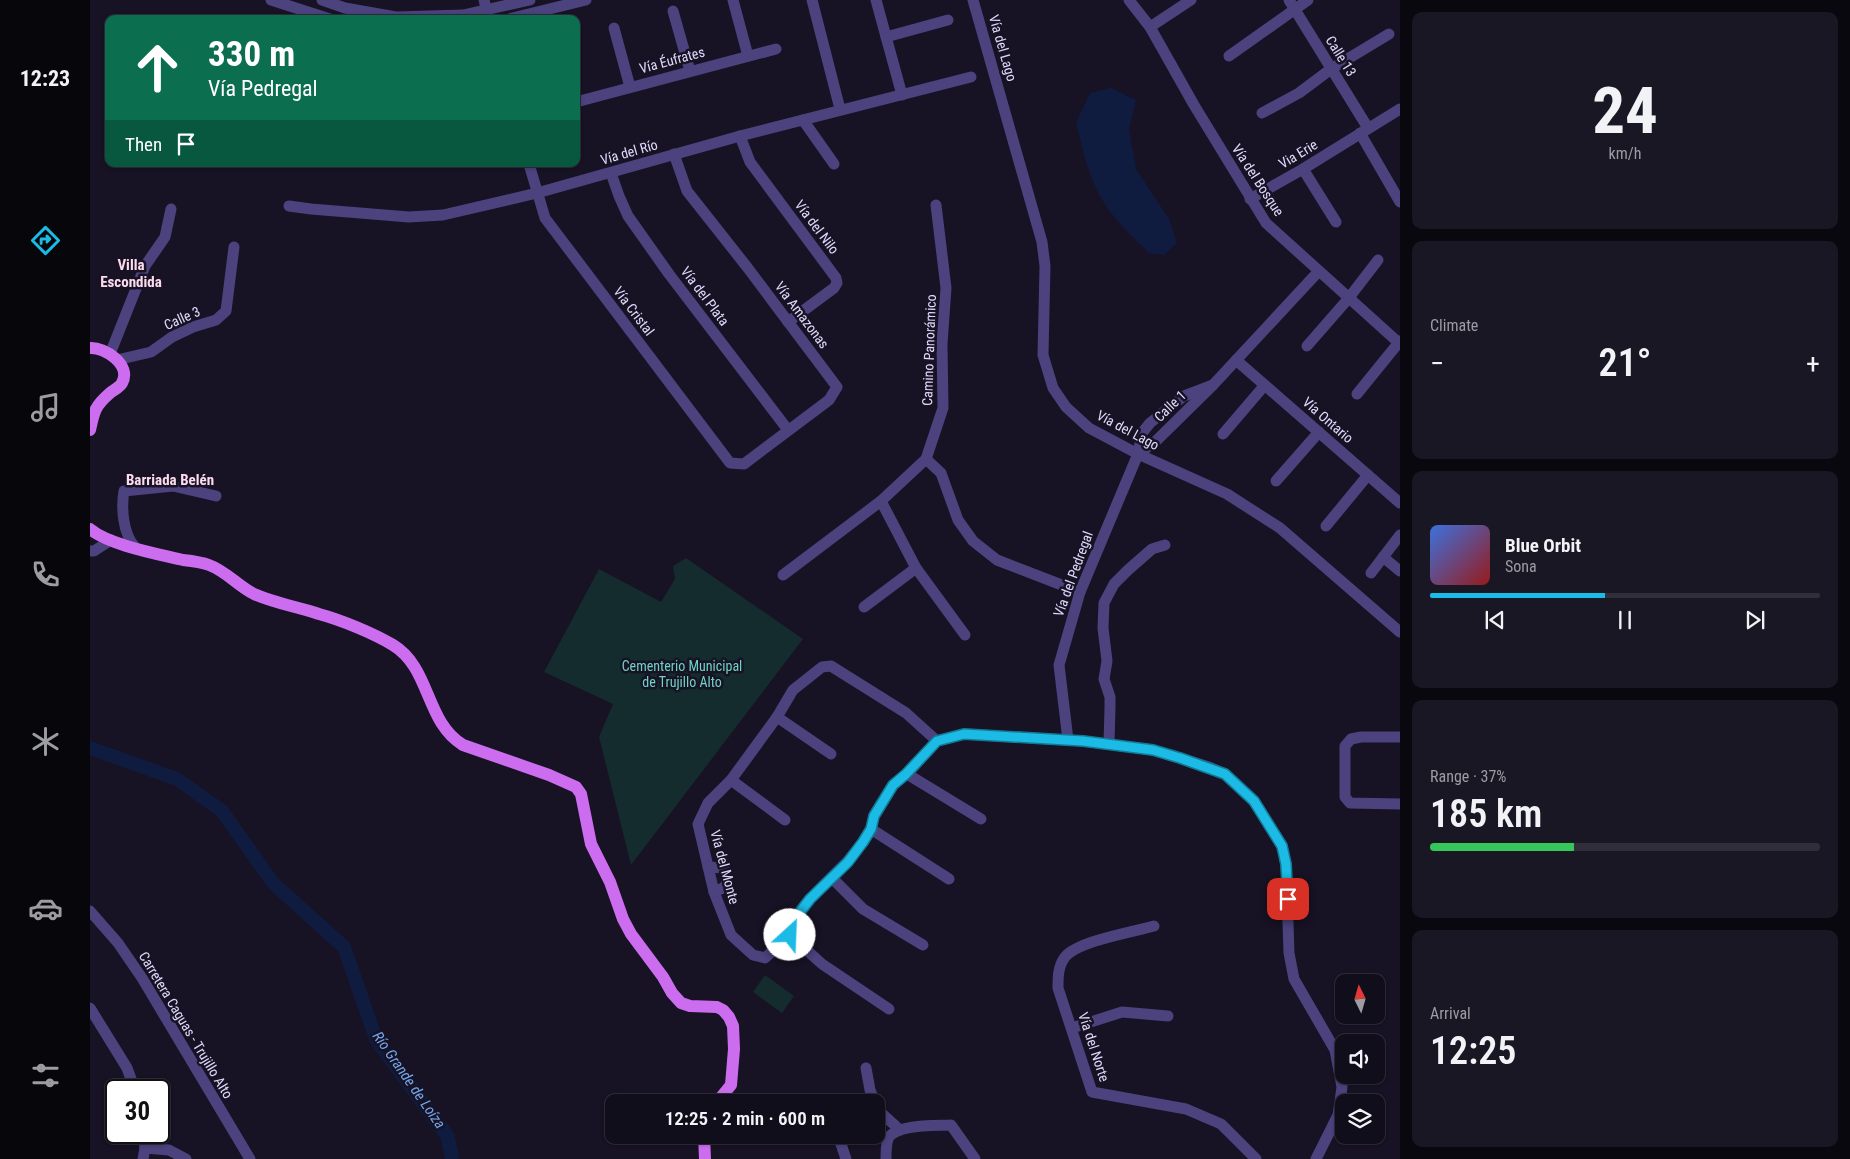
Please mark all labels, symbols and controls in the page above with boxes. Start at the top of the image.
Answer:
street label: Vía del Lago [986,13,1020,83]
street label: Calle 13 [1322,33,1360,79]
text: 330 m [208,34,295,75]
icon: ahead [125,35,190,100]
street label: Vía Éufrates [637,43,706,76]
text: 12:23 [20,66,70,91]
text: 24 [1592,73,1658,149]
text: Vía Pedregal [208,76,318,101]
icon: arrive [172,130,200,158]
text: Then [125,133,162,156]
street label: Vía del Río [599,136,659,168]
street label: Via Erie [1276,136,1320,172]
street label: Vía del Bosque [1229,141,1287,219]
text: km/h [1609,144,1641,163]
street label: Vía del Nilo [792,197,842,257]
icon: directions [28,223,63,258]
district label: Villa Escondida [100,256,162,291]
street label: Vía del Plata [678,263,732,329]
street label: Vía Amazonas [772,279,832,351]
street label: Vía Cristal [610,283,658,339]
street label: Camino Panorámico [919,294,939,406]
street label: Calle 3 [161,303,203,333]
text: Climate [1430,316,1478,335]
text: 21° [1599,341,1651,385]
text: − [1430,347,1444,380]
text: + [1806,347,1820,380]
street label: Calle 1 [1151,387,1189,425]
icon: music [28,390,63,425]
street label: Vía Ontario [1299,394,1357,446]
street label: Vía del Lago [1094,407,1162,453]
district label: Barriada Belén [126,471,214,489]
street label: Vía del Pedregal [1050,529,1096,619]
text: Blue Orbit [1505,534,1581,557]
icon: phone [28,557,63,592]
text: Sona [1505,557,1537,576]
icon: previous [1481,606,1509,634]
icon: pause [1611,606,1639,634]
icon: next [1741,606,1769,634]
park label: Cementerio Municipal de Trujillo Alto [622,658,742,690]
icon: climate [28,724,63,759]
text: Range · 37% [1430,767,1506,786]
text: 185 km [1430,792,1542,836]
street label: Vía del Monte [707,828,743,906]
pin [1267,878,1309,920]
icon: arrive [1274,885,1302,913]
icon: car [28,891,63,926]
position arrow [763,908,815,960]
street label: Carretera Caguas - Trujillo Alto [136,949,236,1101]
north arrow [1335,974,1385,1024]
map controls [1335,974,1385,1144]
text: Arrival [1430,1004,1471,1023]
street label: Vía del Norte [1075,1010,1113,1084]
water label: Río Grande de Loíza [369,1028,449,1132]
text: 12:25 [1430,1029,1516,1073]
button: sound [1335,1034,1385,1084]
icon: filters [28,1058,63,1093]
speed limit sign: 30 [105,1079,170,1144]
button: layers [1335,1094,1385,1144]
text: 12:25 · 2 min · 600 m [665,1107,825,1130]

